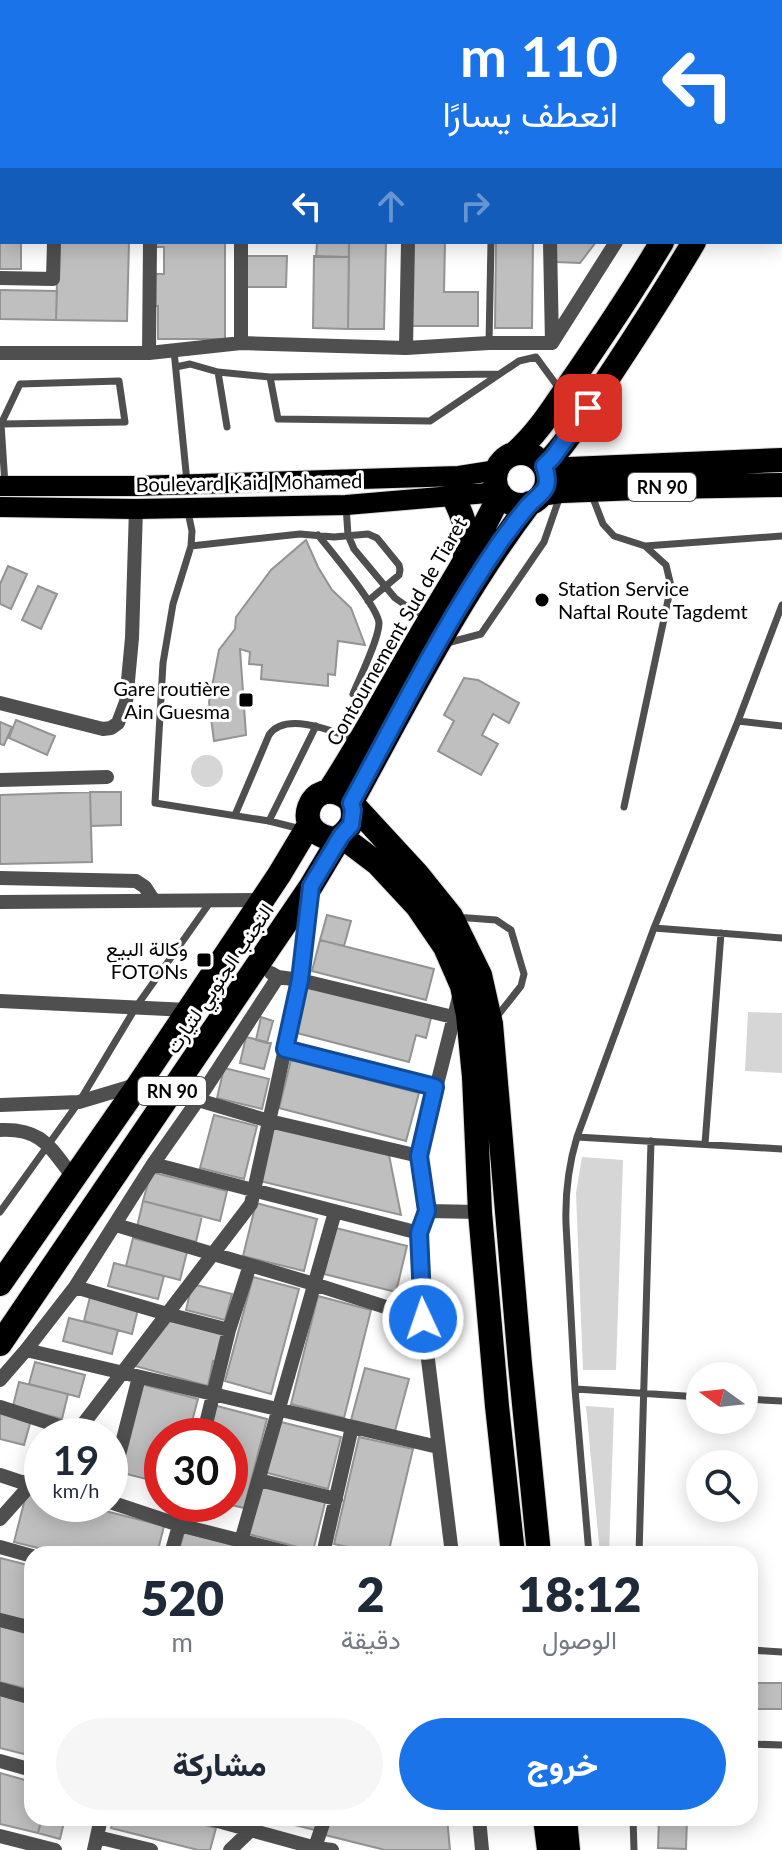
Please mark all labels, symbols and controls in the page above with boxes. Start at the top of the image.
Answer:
text: 110 m [460,22,618,89]
icon: left [646,32,750,136]
text: انعطف يسارًا [443,91,618,135]
icon: left [285,184,329,228]
icon: ahead [369,184,413,228]
icon: right [453,184,497,228]
pin [554,374,622,442]
icon: arrive [566,386,610,430]
street label: Boulevard Kaid Mohamed [135,468,363,496]
road number: RN 90 [628,473,696,501]
street label: Contournement Sud de Tiaret [321,512,471,750]
place label: Station Service Naftal Route Tagdemt [558,576,748,623]
marker: Station Service Naftal Route Tagdemt [533,591,551,609]
place label: Gare routière Ain Guesma [113,676,230,723]
marker: Gare routière Ain Guesma [237,691,255,709]
street label: التجنب الجنوبي لتيارت [160,899,283,1061]
place label: وكالة البيع FOTONs [106,936,188,983]
marker: وكالة البيع FOTONs [195,951,213,969]
road number: RN 90 [138,1077,206,1105]
position arrow [381,1277,465,1361]
north arrow [686,1362,758,1434]
map controls [686,1362,758,1522]
speed limit sign: 30 [144,1418,248,1522]
text: 19 [53,1436,99,1484]
button: search [686,1450,758,1522]
text: km/h [53,1478,99,1502]
text: 2 [357,1565,385,1622]
text: 18:12 [517,1565,641,1622]
text: 520 [141,1569,224,1626]
text: دقيقة [341,1623,401,1655]
text: الوصول [542,1623,617,1655]
text: m [172,1626,193,1658]
button: مشاركة [56,1718,383,1810]
button: خروج [399,1718,726,1810]

